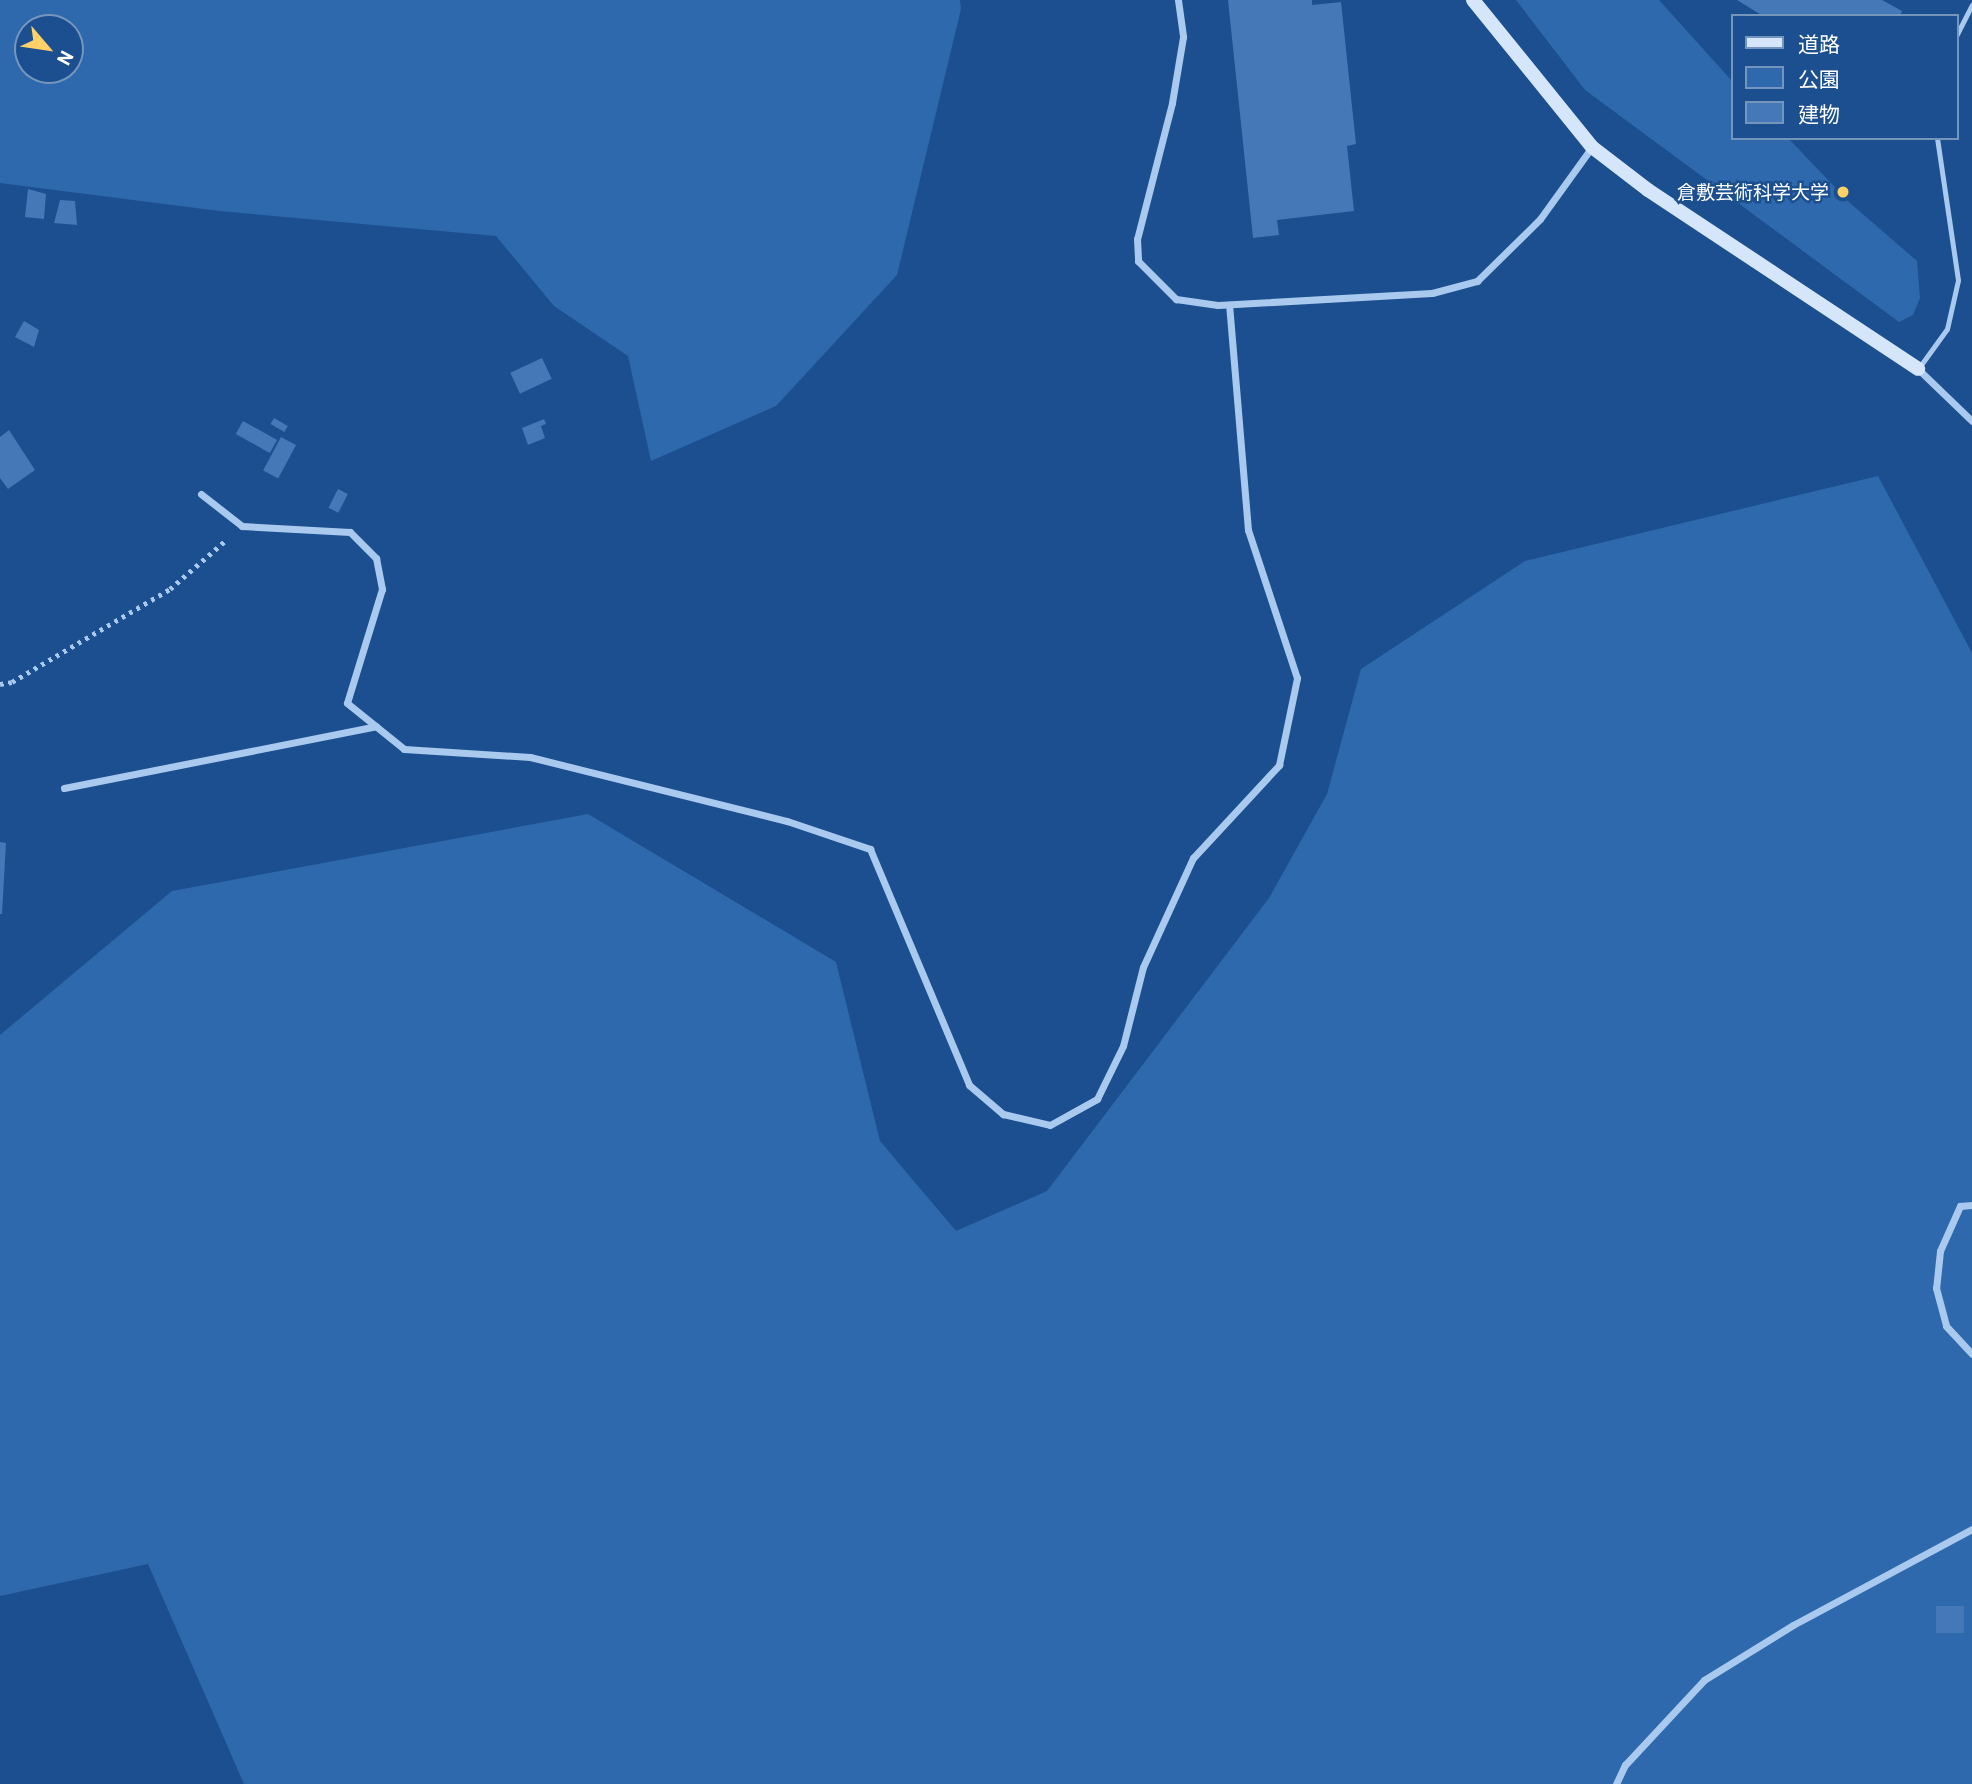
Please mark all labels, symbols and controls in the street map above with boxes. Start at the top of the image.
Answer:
north arrow [14,14,84,84]
legend [1730,14,1958,140]
text: 道路 [1798,31,1840,56]
text: N [53,47,79,70]
text: 公園 [1798,66,1840,91]
text: 建物 [1798,101,1840,126]
place label: 倉敷芸術科学大学 [1677,181,1829,203]
marker: 倉敷芸術科学大学 [1835,184,1851,200]

